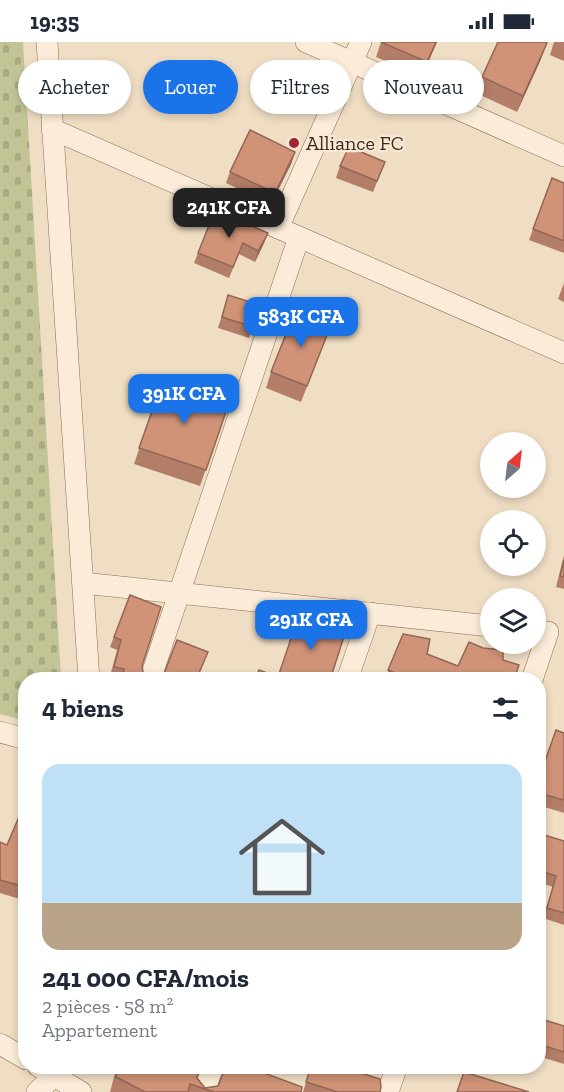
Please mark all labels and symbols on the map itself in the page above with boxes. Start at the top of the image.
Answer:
place label: Alliance FC [306,131,404,155]
marker: Alliance FC [287,136,301,150]
pin: 241K CFA [167,188,291,239]
pin: 583K CFA [239,297,363,348]
pin: 391K CFA [122,374,246,425]
north arrow [480,432,546,498]
pin: 291K CFA [249,600,373,651]

